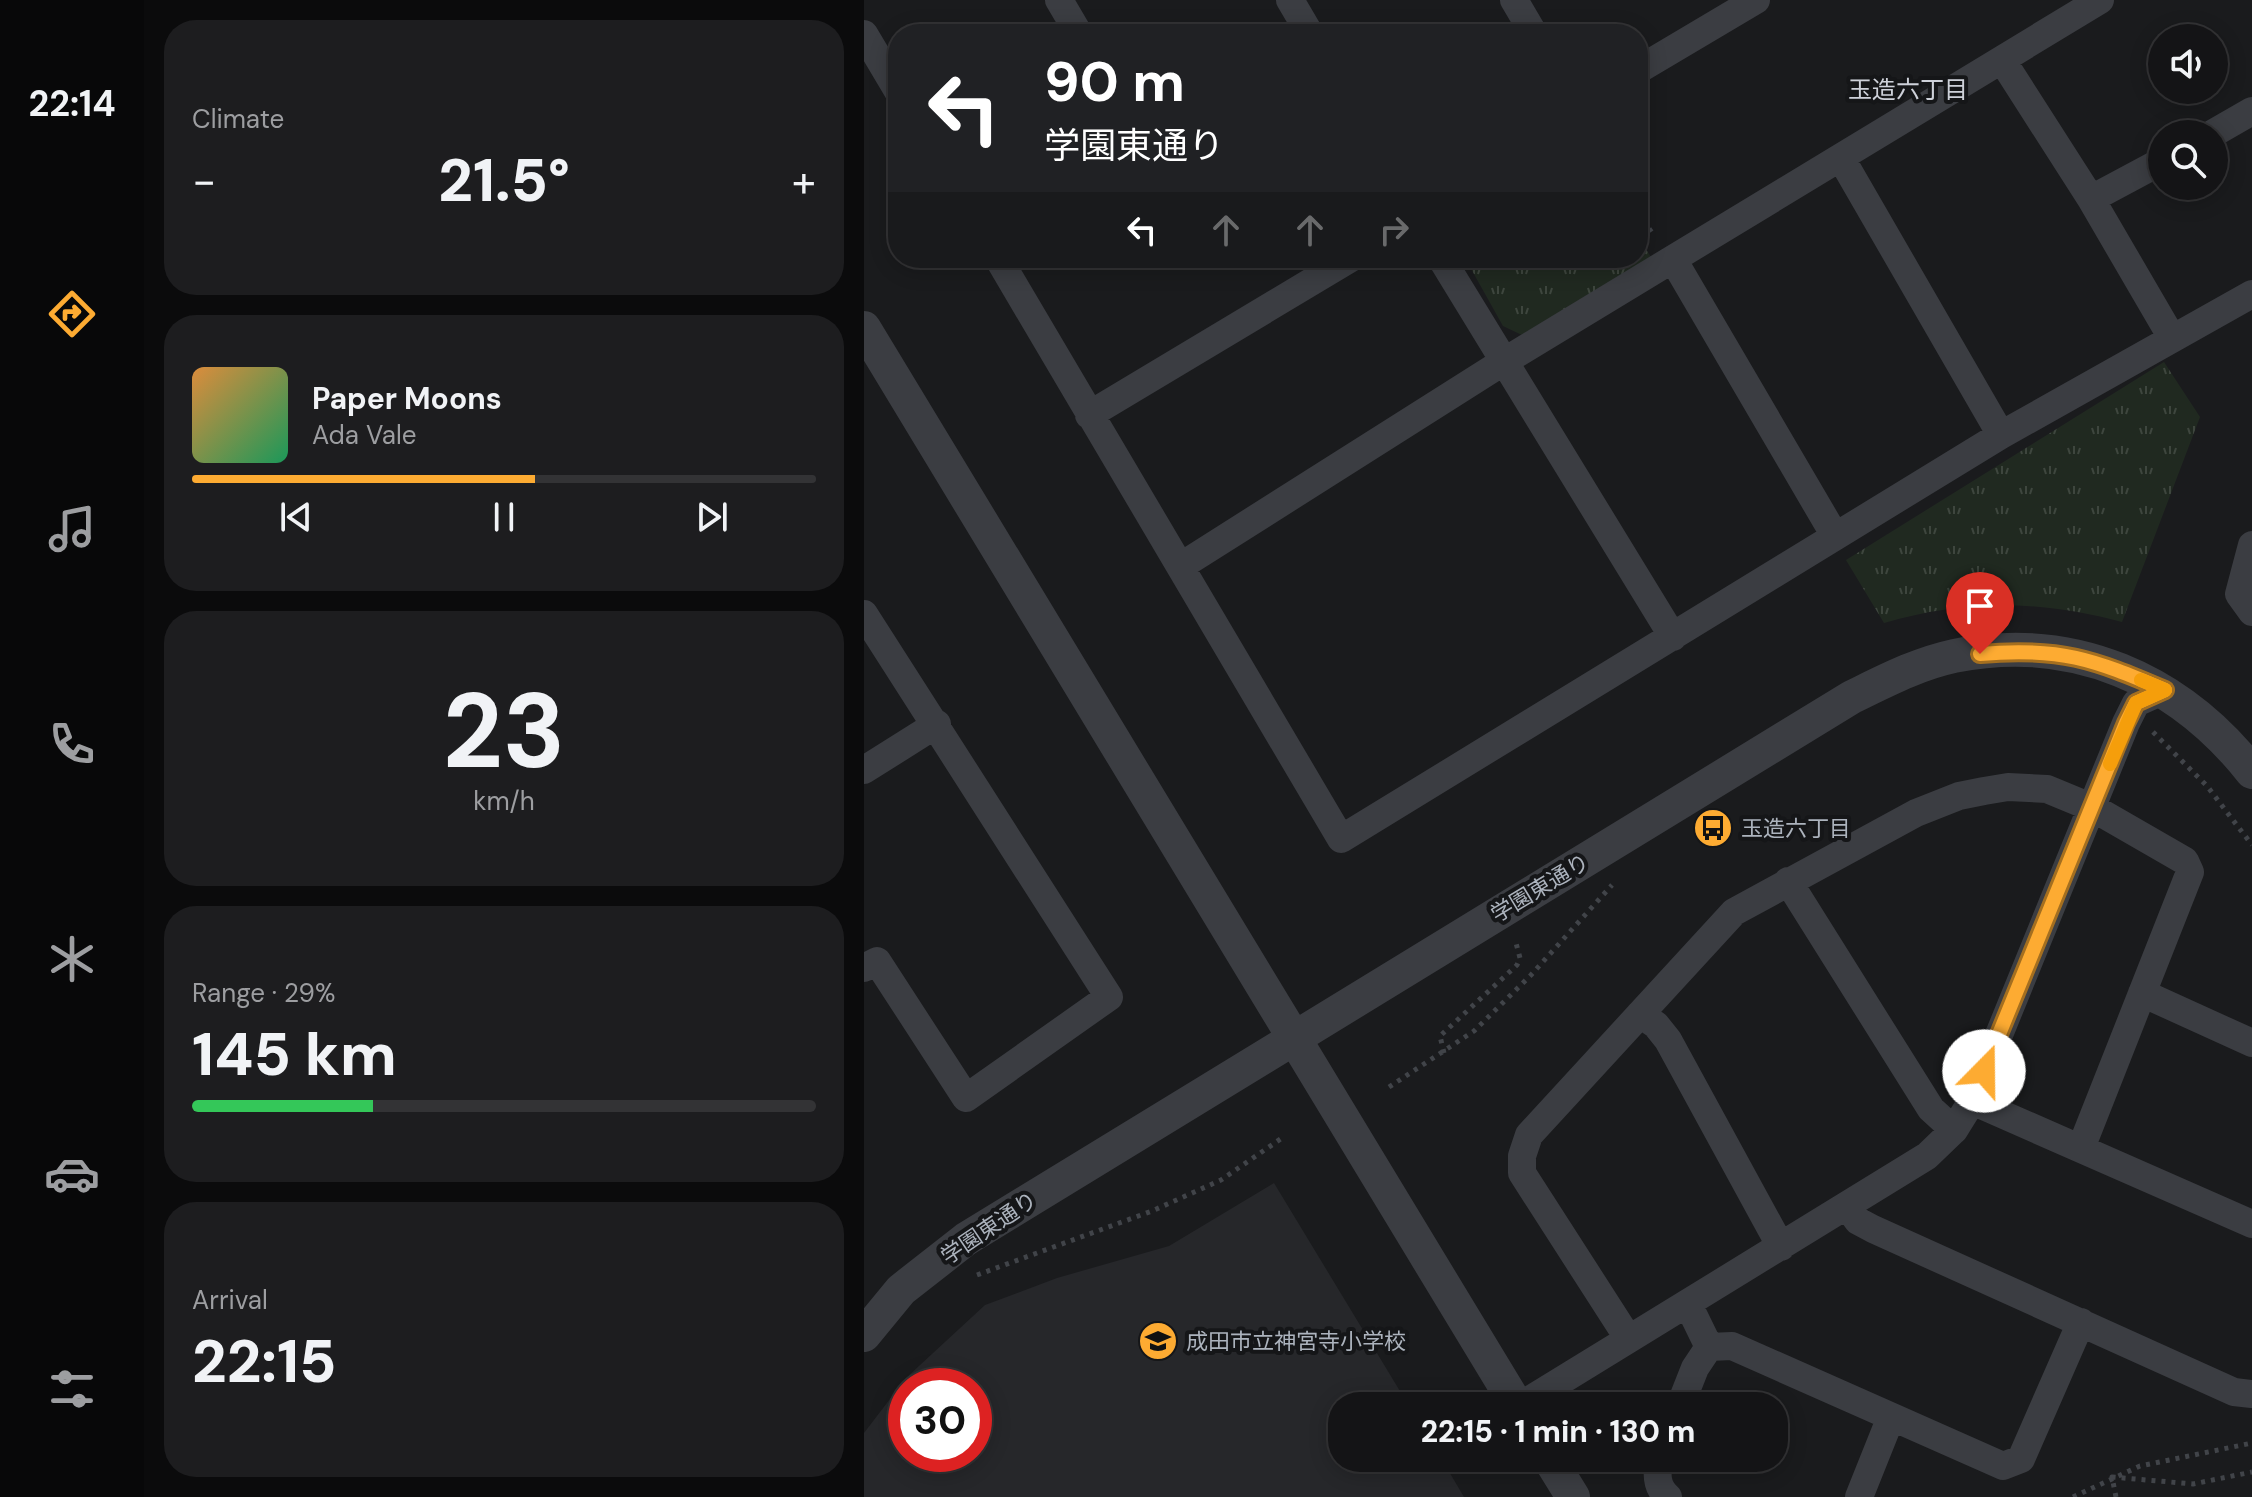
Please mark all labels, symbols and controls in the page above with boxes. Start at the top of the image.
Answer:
map controls [2148,24,2228,200]
button: sound [2148,24,2228,104]
text: 90 m [1044,45,1185,118]
icon: left [912,56,1016,160]
district label: 玉造六丁目 [1848,74,1968,105]
text: 22:14 [28,80,116,127]
text: Climate [192,102,284,136]
button: search [2148,120,2228,200]
text: 学園東通り [1044,122,1224,169]
text: 21.5° [438,141,570,220]
text: − [192,152,216,210]
text: + [792,152,816,210]
icon: left [1120,208,1164,252]
icon: ahead [1204,208,1248,252]
icon: ahead [1288,208,1332,252]
icon: right [1372,208,1416,252]
icon: directions [44,286,100,342]
text: Paper Moons [312,379,502,418]
text: Ada Vale [312,418,417,452]
icon: previous [274,495,318,539]
icon: pause [482,495,526,539]
icon: next [690,495,734,539]
icon: music [44,501,100,557]
pin [1946,572,2014,654]
icon: arrive [1958,584,2002,628]
text: 23 [443,664,565,799]
icon: phone [44,716,100,772]
text: km/h [473,784,535,818]
bus stop icon: 玉造六丁目 [1692,807,1734,849]
place label: 玉造六丁目 [1741,814,1851,843]
street label: 学園東通り [1485,847,1595,929]
icon: climate [44,931,100,987]
text: Range · 29% [192,976,335,1010]
text: 145 km [192,1015,397,1094]
position arrow [1942,1029,2026,1113]
icon: car [44,1146,100,1202]
street label: 学園東通り [935,1185,1043,1271]
text: Arrival [192,1283,268,1317]
school or university icon: 成田市立神宮寺小学校 [1137,1320,1179,1362]
text: 22:15 [192,1322,336,1401]
place label: 成田市立神宮寺小学校 [1186,1327,1406,1356]
icon: filters [44,1361,100,1417]
speed limit sign: 30 [888,1368,992,1472]
text: 22:15 · 1 min · 130 m [1421,1412,1695,1451]

